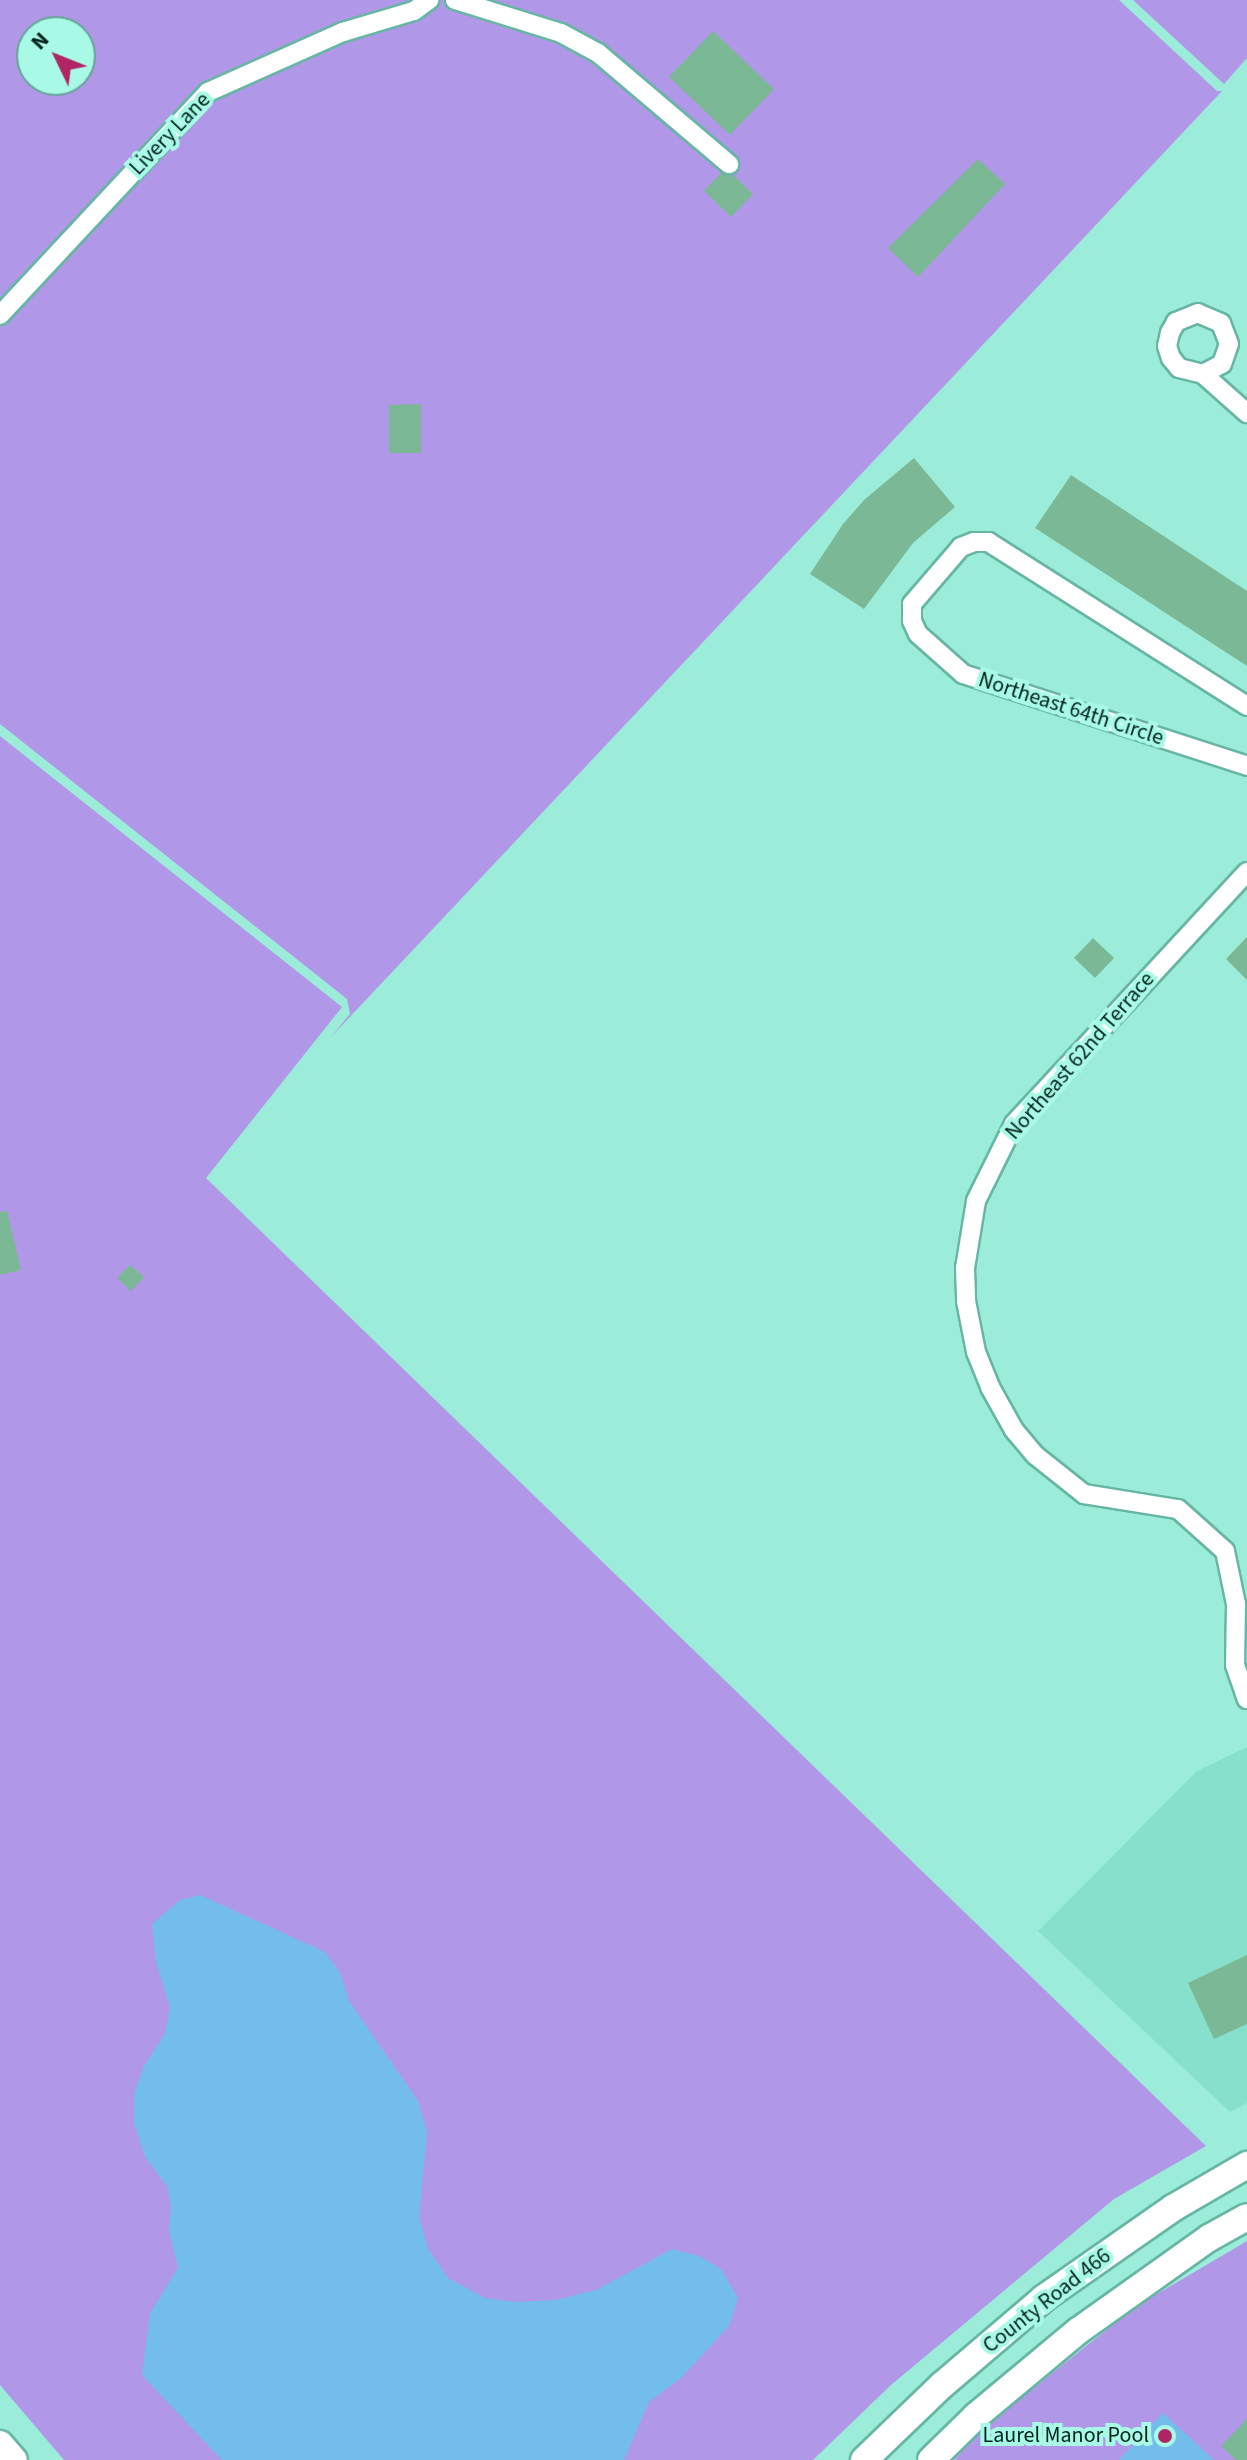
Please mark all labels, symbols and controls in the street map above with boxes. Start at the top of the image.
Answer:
north arrow [16,16,96,96]
text: N [23,25,57,57]
street label: Livery Lane [124,87,216,181]
street label: Northeast 64th Circle [975,667,1167,751]
street label: Northeast 62nd Terrace [1000,967,1160,1145]
street label: County Road 466 [978,2243,1116,2359]
place label: Laurel Manor Pool [982,2423,1149,2449]
marker: Laurel Manor Pool [1156,2427,1174,2445]

